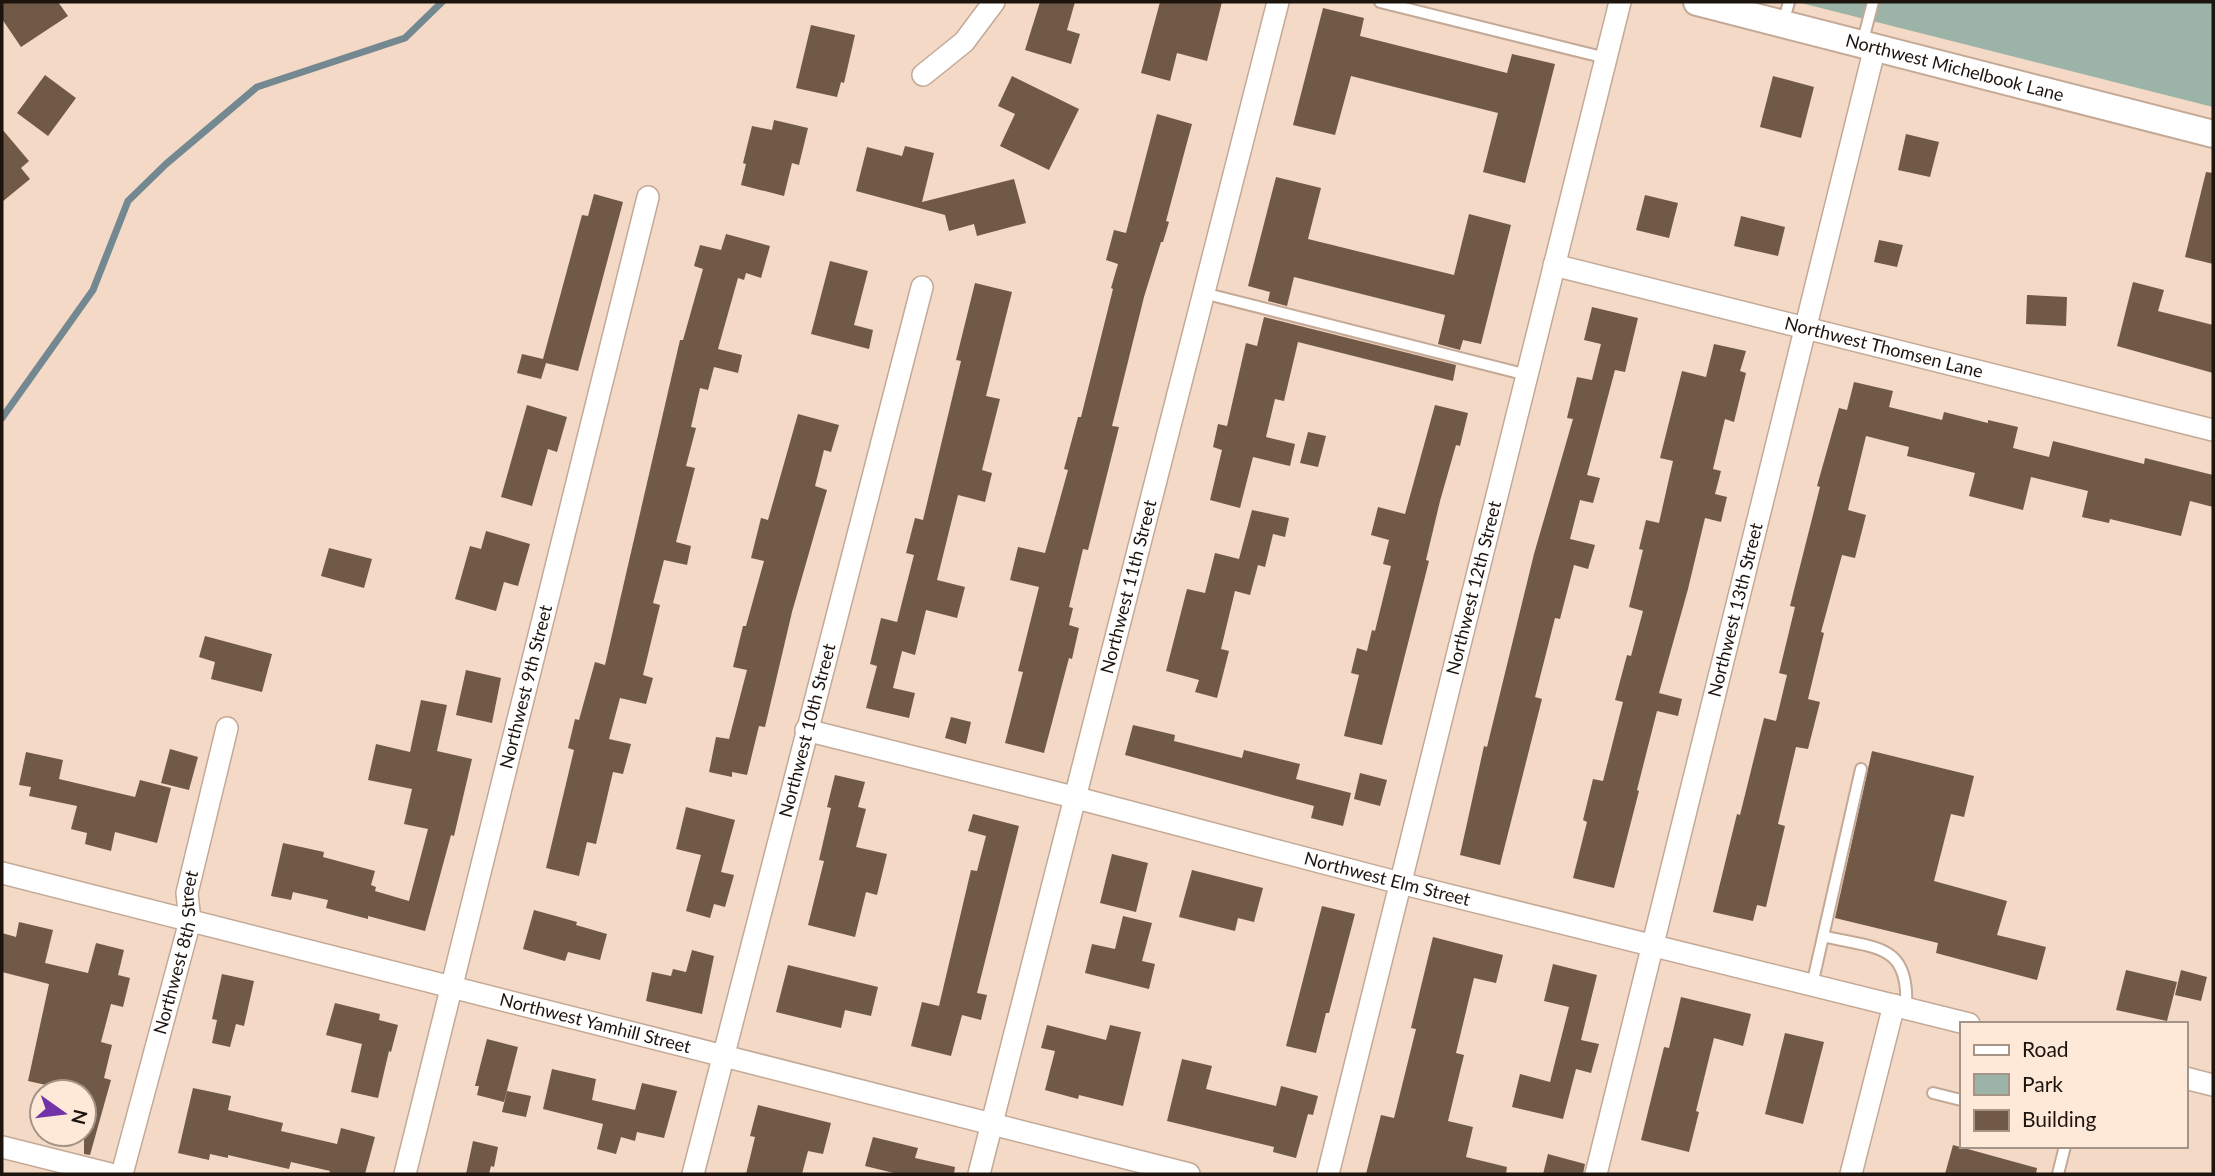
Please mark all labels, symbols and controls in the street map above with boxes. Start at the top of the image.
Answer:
street label: Northwest Michelbook Lane [1843,28,2066,105]
street label: Northwest Thomsen Lane [1783,311,1986,382]
street label: Northwest 11th Street [1095,497,1161,676]
street label: Northwest 12th Street [1441,498,1505,677]
street label: Northwest 13th Street [1703,520,1767,699]
street label: Northwest 9th Street [494,602,556,771]
street label: Northwest 10th Street [774,641,840,819]
street label: Northwest Elm Street [1302,846,1473,910]
street label: Northwest 8th Street [148,867,202,1037]
street label: Northwest Yamhill Street [498,988,694,1057]
legend [1960,1022,2187,1148]
text: Road [2022,1036,2069,1061]
text: Park [2022,1071,2063,1096]
north arrow [28,1078,98,1148]
text: Building [2022,1106,2097,1131]
text: N [67,1107,93,1127]

